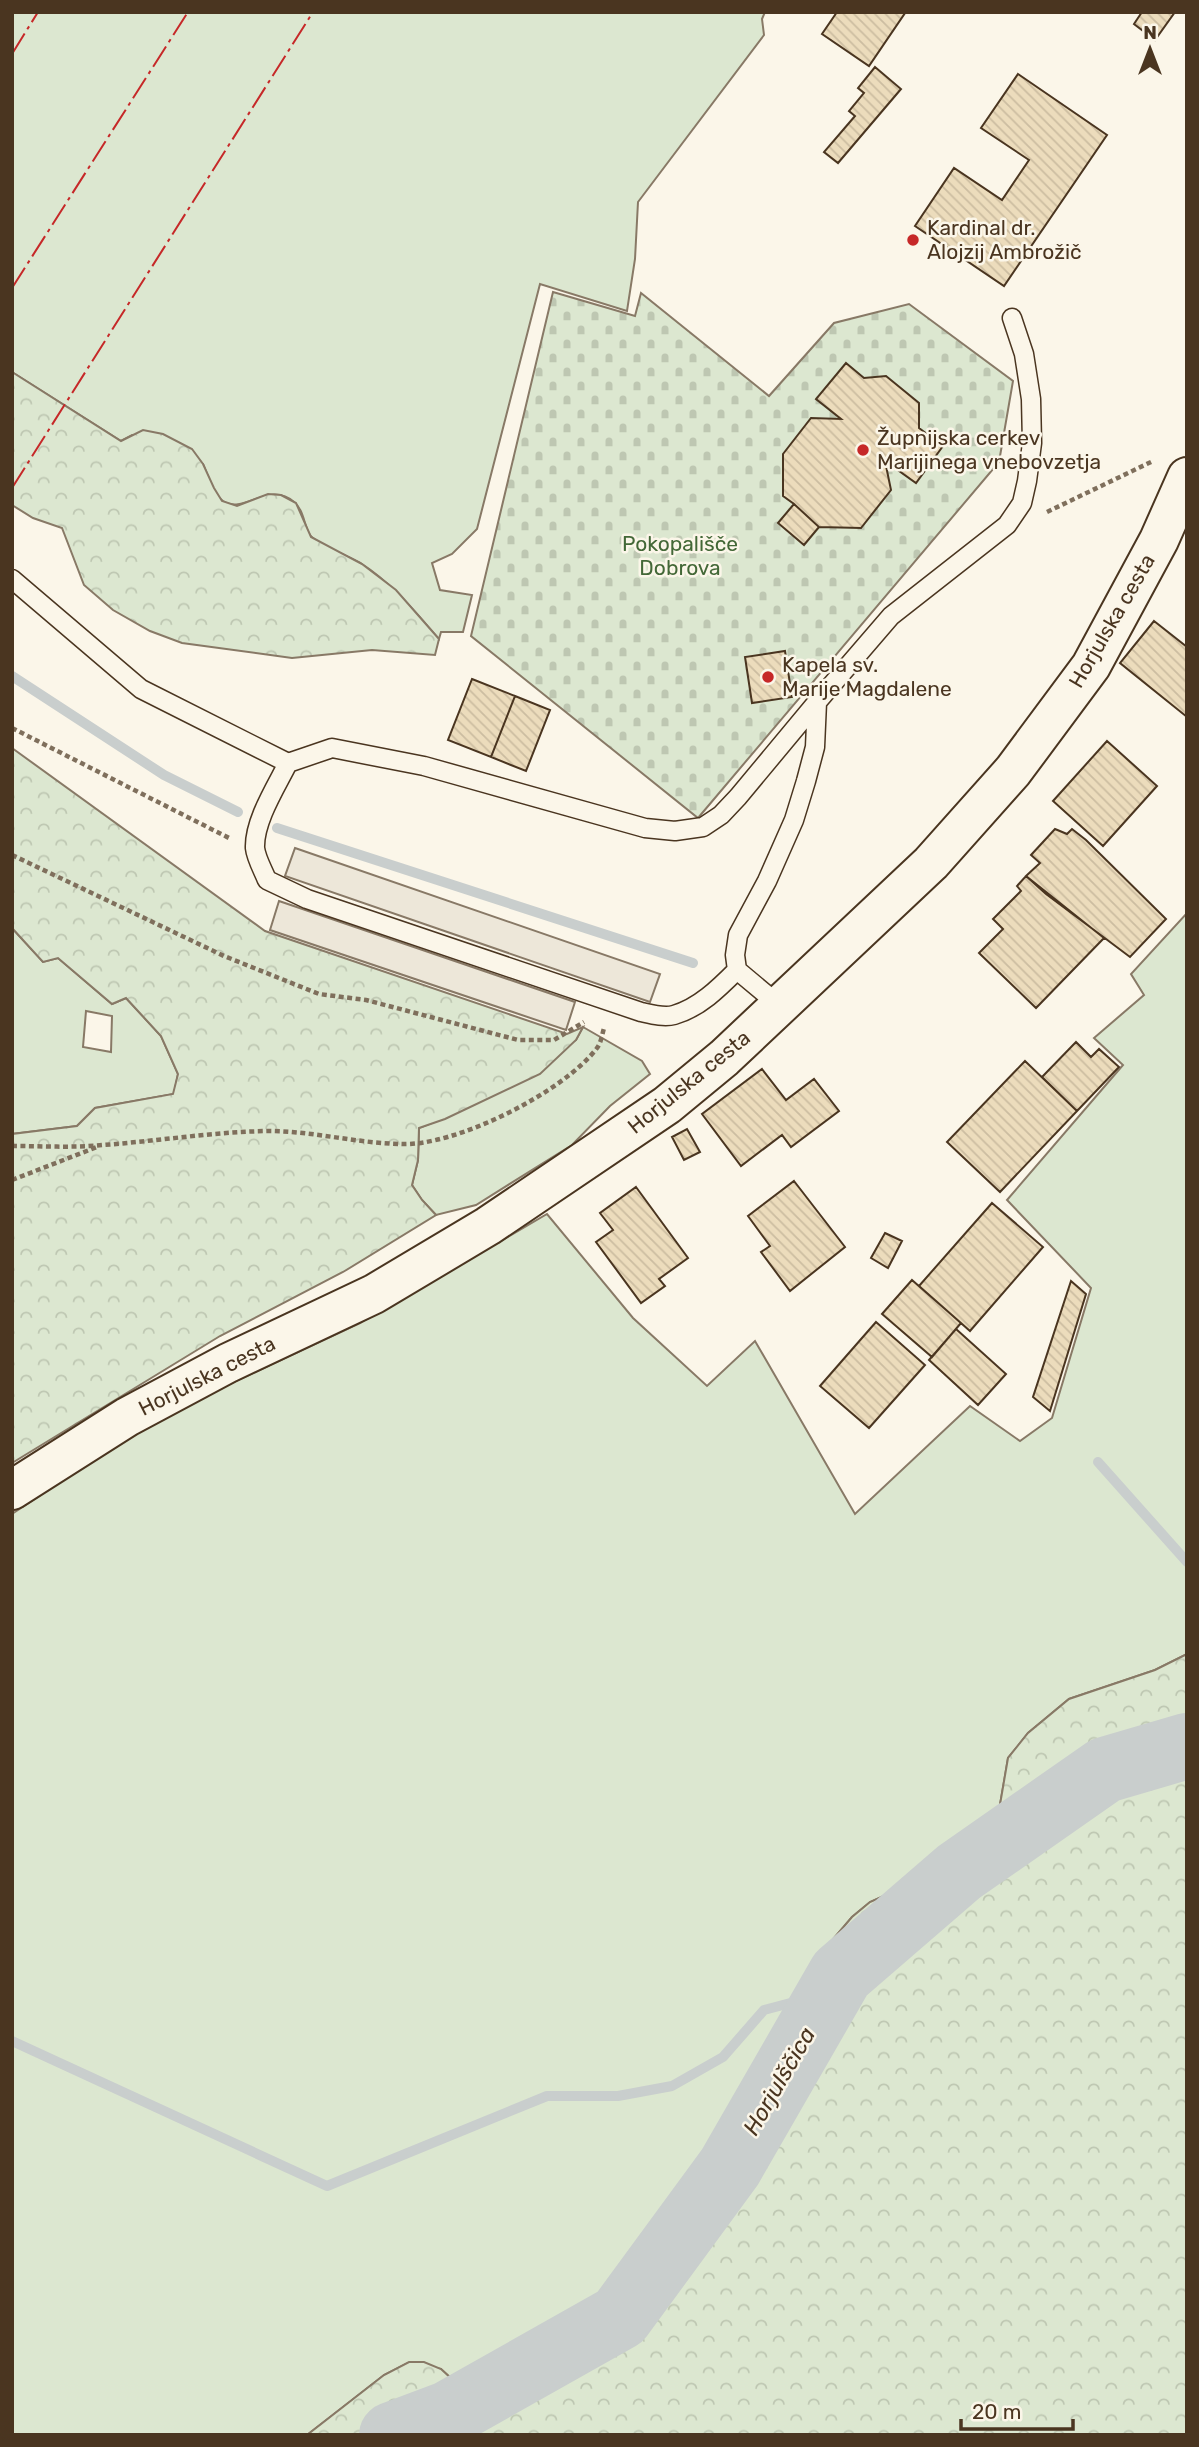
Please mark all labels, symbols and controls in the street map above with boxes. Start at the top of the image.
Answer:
north arrow [1115,14,1185,84]
text: N [1143,21,1157,44]
place label: Kardinal dr. Alojzij Ambrožič [927,215,1082,264]
marker: Kardinal dr. Alojzij Ambrožič [905,232,921,248]
place label: Župnijska cerkev Marijinega vnebovzetja [877,425,1101,474]
marker: Župnijska cerkev Marijinega vnebovzetja [855,442,871,458]
park label: Pokopališče Dobrova [622,531,738,580]
street label: Horjulska cesta [1063,550,1160,692]
place label: Kapela sv. Marije Magdalene [782,652,952,701]
marker: Kapela sv. Marije Magdalene [760,669,776,685]
street label: Horjulska cesta [623,1025,755,1139]
street label: Horjulska cesta [134,1330,279,1421]
water label: Horjulščica [737,2022,821,2140]
scale bar [961,2388,1073,2432]
text: 20 m [972,2399,1021,2424]

